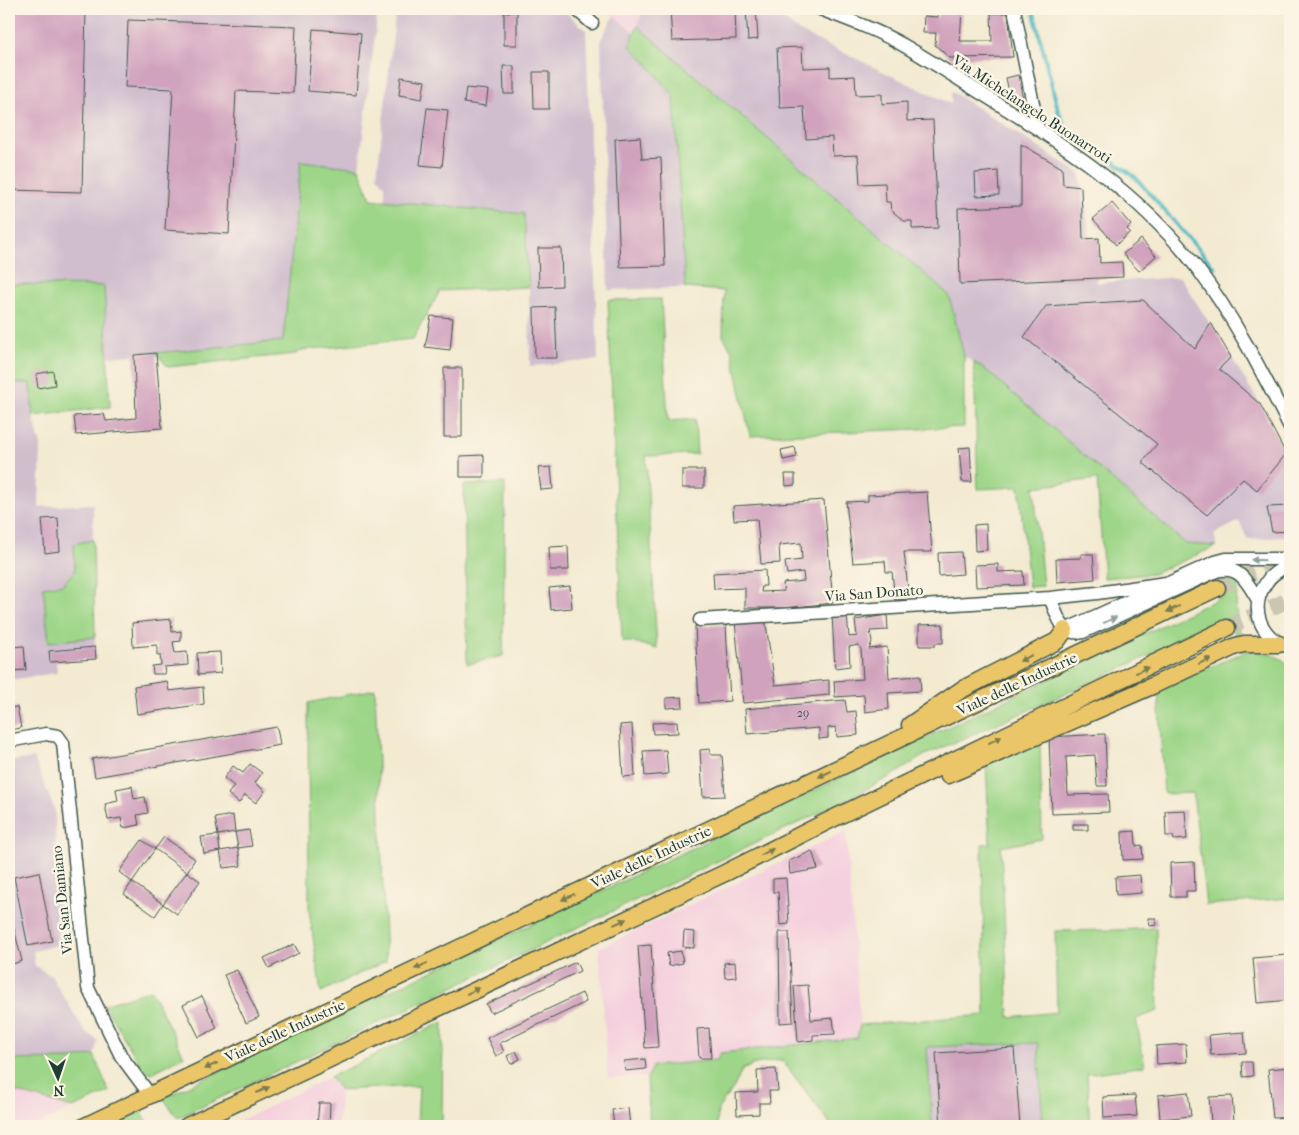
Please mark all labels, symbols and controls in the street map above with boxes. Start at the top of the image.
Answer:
street label: Via Michelangelo Buonarroti [948,50,1115,167]
one-way arrow [1250,555,1266,563]
street label: Via San Donato [823,581,924,605]
one-way arrow [1166,606,1180,614]
one-way arrow [1103,615,1117,623]
street label: Viale delle Industrie [953,648,1080,720]
one-way arrow [1019,653,1034,662]
one-way arrow [1197,656,1212,665]
one-way arrow [1134,665,1149,674]
house number: 29 [797,706,809,720]
one-way arrow [988,736,1002,744]
one-way arrow [818,771,832,779]
street label: Viale delle Industrie [587,821,714,893]
street label: Via San Damiano [47,844,77,956]
one-way arrow [760,847,774,855]
one-way arrow [561,893,575,901]
one-way arrow [613,918,627,926]
one-way arrow [414,963,428,971]
one-way arrow [466,987,480,995]
street label: Viale delle Industrie [221,995,348,1067]
north arrow [32,1052,82,1102]
one-way arrow [204,1062,218,1070]
text: N [53,1082,64,1099]
one-way arrow [256,1086,270,1094]

